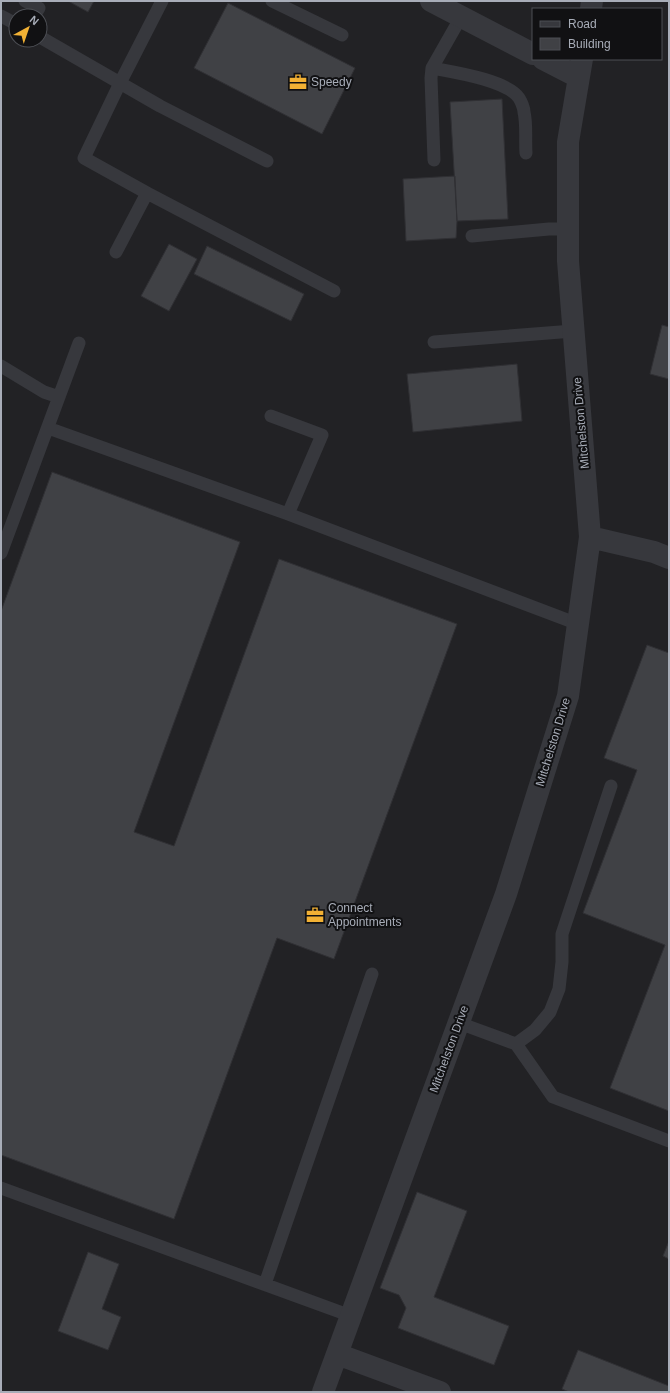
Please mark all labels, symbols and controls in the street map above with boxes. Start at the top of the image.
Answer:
north arrow [8,8,48,48]
legend [532,8,662,60]
text: N [28,13,41,28]
text: Road [568,17,597,31]
text: Building [568,37,611,51]
office icon: Speedy [288,72,308,92]
place label: Speedy [311,75,352,89]
street label: Mitchelston Drive [570,376,592,469]
street label: Mitchelston Drive [533,696,573,788]
place label: Connect Appointments [328,901,401,929]
office icon: Connect Appointments [305,905,325,925]
street label: Mitchelston Drive [427,1003,471,1095]

